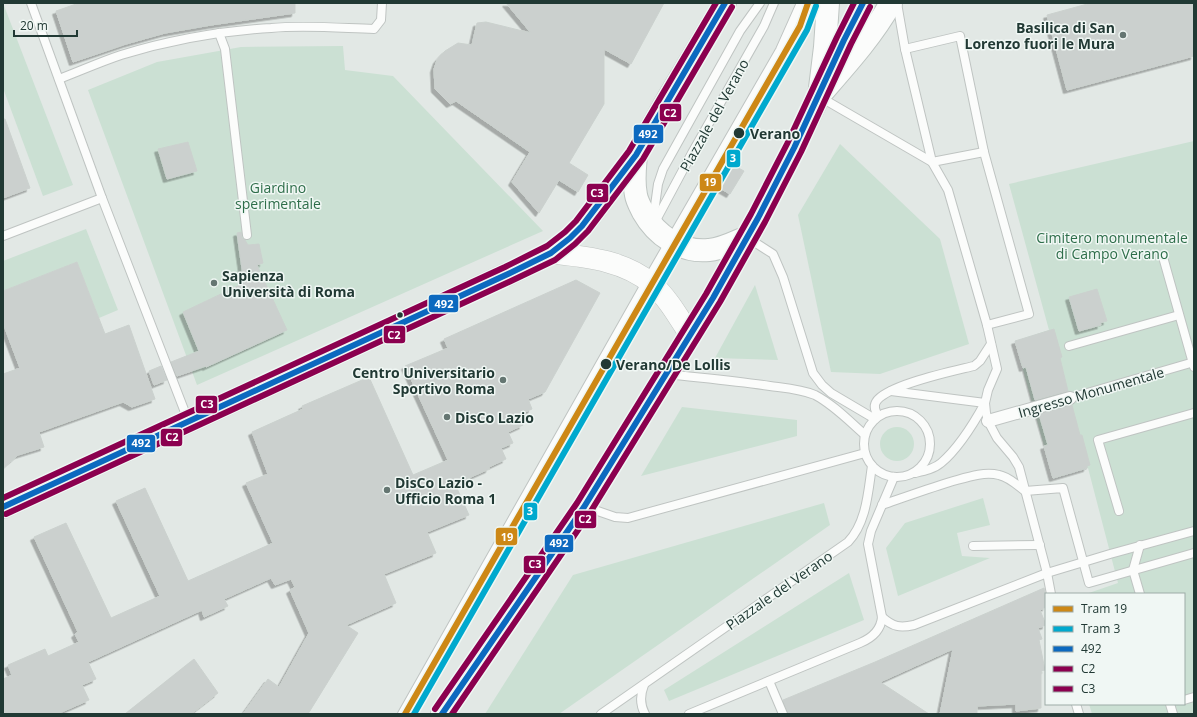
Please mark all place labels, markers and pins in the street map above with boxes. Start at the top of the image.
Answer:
place label: Basilica di San Lorenzo fuori le Mura [965,18,1115,53]
marker: Basilica di San Lorenzo fuori le Mura [1118,30,1128,40]
place label: Verano [750,124,800,143]
marker: Verano [732,126,746,140]
place label: Sapienza Università di Roma [222,266,355,301]
marker: Sapienza Università di Roma [209,278,219,288]
unlabelled marker [395,310,405,320]
place label: Verano/De Lollis [616,355,731,374]
marker: Verano/De Lollis [599,357,613,371]
place label: Centro Universitario Sportivo Roma [352,363,495,398]
marker: Centro Universitario Sportivo Roma [498,375,508,385]
place label: DisCo Lazio [455,408,534,427]
marker: DisCo Lazio [442,412,452,422]
place label: DisCo Lazio - Ufficio Roma 1 [395,473,496,508]
marker: DisCo Lazio - Ufficio Roma 1 [382,485,392,495]

